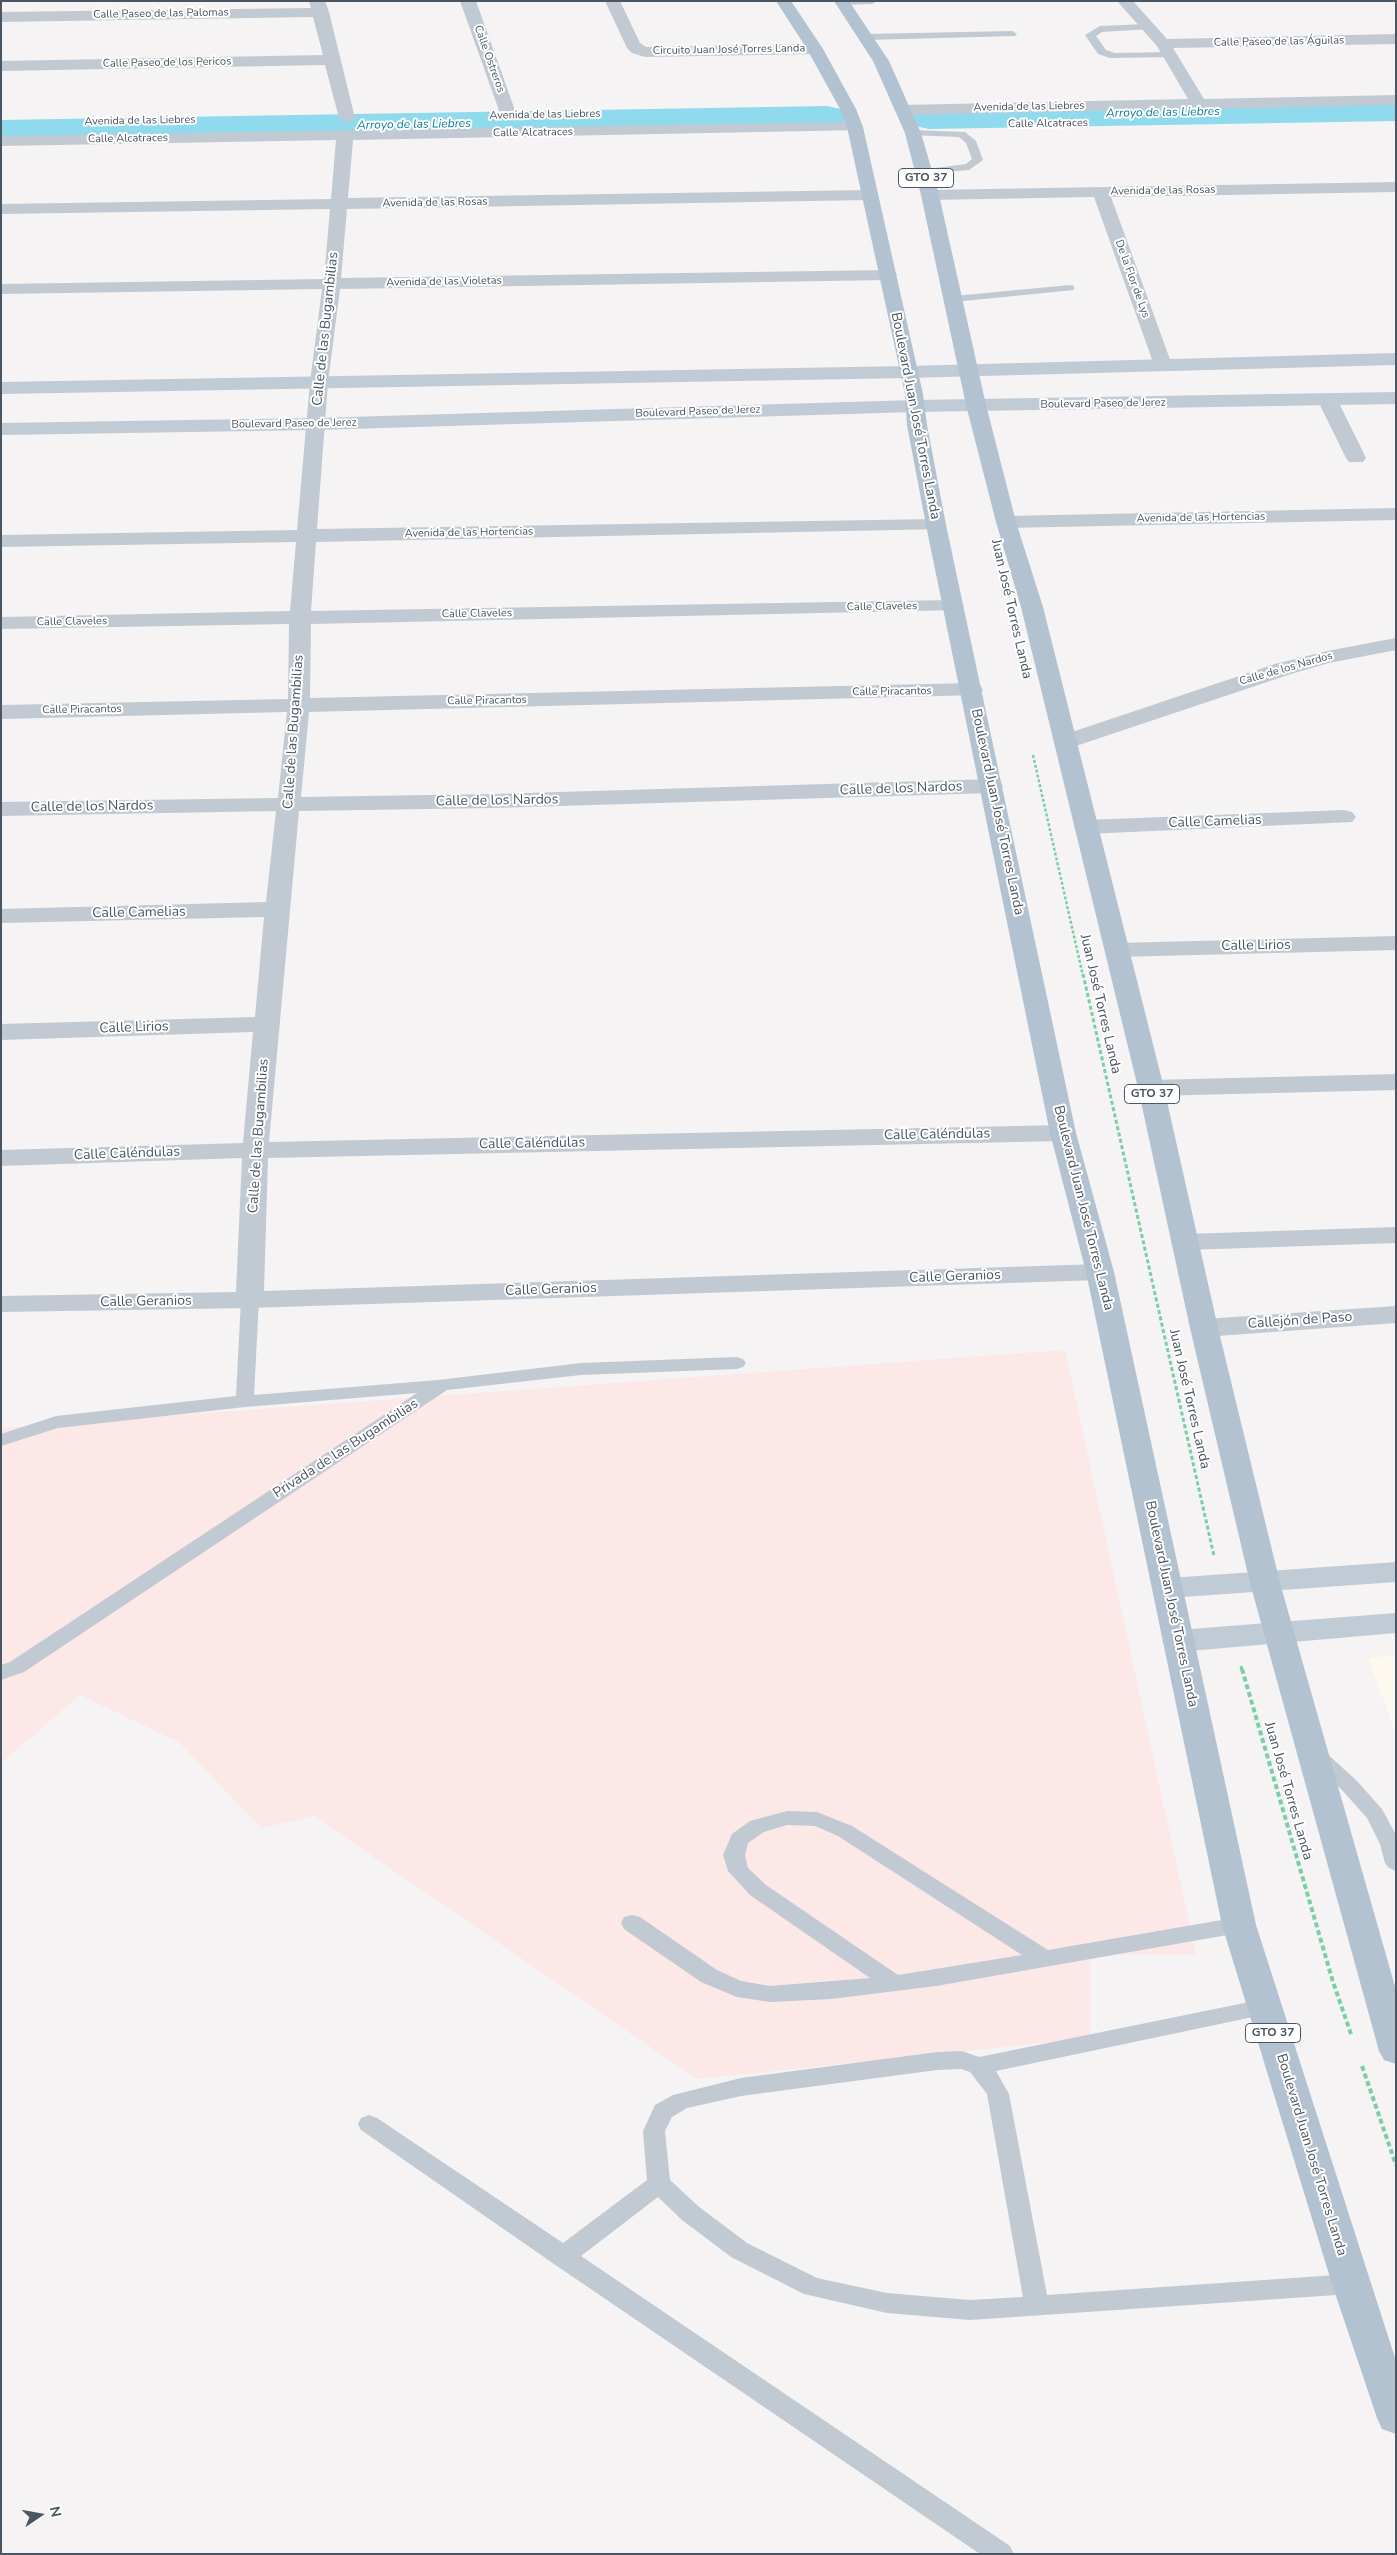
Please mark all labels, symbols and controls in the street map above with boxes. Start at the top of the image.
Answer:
street label: Calle Paseo de las Palomas [93,6,229,22]
street label: Calle Ostreros [471,24,507,94]
street label: Calle Paseo de las Águilas [1214,34,1344,50]
street label: Circuito Juan José Torres Landa [653,42,805,58]
street label: Calle Paseo de los Pericos [103,55,231,71]
street label: Avenida de las Liebres [973,99,1085,115]
water label: Arroyo de las Liebres [1106,105,1220,121]
street label: Avenida de las Liebres [489,107,601,123]
street label: Avenida de las Liebres [84,113,196,129]
water label: Arroyo de las Liebres [357,117,471,133]
street label: Calle Alcatraces [1008,117,1088,131]
street label: Calle Alcatraces [493,126,573,140]
street label: Calle Alcatraces [88,132,168,146]
road number: GTO 37 [898,168,954,188]
street label: Avenida de las Rosas [1110,183,1216,199]
street label: Avenida de las Rosas [382,195,488,211]
street label: De la Flor de Lys [1112,238,1152,320]
street label: Calle de las Bugambilias [310,251,342,407]
street label: Avenida de las Violetas [386,274,502,290]
street label: Boulevard Juan José Torres Landa [887,311,943,521]
street label: Boulevard Paseo de Jerez [1040,396,1166,412]
street label: Boulevard Paseo de Jerez [635,403,761,421]
street label: Boulevard Paseo de Jerez [231,416,357,432]
street label: Avenida de las Hortencias [1137,510,1265,526]
street label: Avenida de las Hortencias [405,525,533,541]
street label: Juan José Torres Landa [987,538,1035,680]
street label: Calle Claveles [847,600,917,614]
street label: Calle Claveles [442,607,512,621]
street label: Calle Claveles [37,615,107,629]
street label: Calle de los Nardos [1238,649,1334,689]
street label: Calle de las Bugambilias [280,654,308,810]
street label: Calle Piracantos [852,685,932,699]
street label: Calle Piracantos [447,694,527,708]
street label: Calle Piracantos [42,703,122,717]
street label: Boulevard Juan José Torres Landa [967,707,1027,917]
street label: Calle de los Nardos [839,778,963,800]
street label: Calle de los Nardos [436,792,558,810]
street label: Calle de los Nardos [31,798,153,816]
street label: Calle Camelias [1168,812,1262,832]
street label: Calle Camelias [92,904,186,922]
street label: Juan José Torres Landa [1076,933,1124,1075]
street label: Calle Lirios [1221,937,1291,955]
street label: Calle Lirios [99,1018,169,1038]
street label: Calle de las Bugambilias [245,1058,273,1214]
road number: GTO 37 [1124,1084,1180,1104]
street label: Boulevard Juan José Torres Landa [1049,1104,1117,1312]
street label: Calle Caléndulas [884,1126,990,1144]
street label: Calle Caléndulas [479,1135,585,1153]
street label: Calle Caléndulas [74,1144,180,1164]
street label: Calle Geranios [909,1267,1001,1287]
street label: Calle Geranios [505,1280,597,1300]
street label: Calle Geranios [100,1293,192,1311]
street label: Callejón de Paso [1247,1309,1353,1333]
street label: Juan José Torres Landa [1165,1328,1213,1470]
street label: Privada de las Bugambilias [270,1396,422,1502]
street label: Boulevard Juan José Torres Landa [1141,1499,1201,1709]
street label: Juan José Torres Landa [1260,1720,1316,1862]
road number: GTO 37 [1246,2024,1300,2042]
street label: Boulevard Juan José Torres Landa [1272,2052,1350,2258]
north arrow [15,2490,65,2540]
text: N [45,2505,66,2519]

